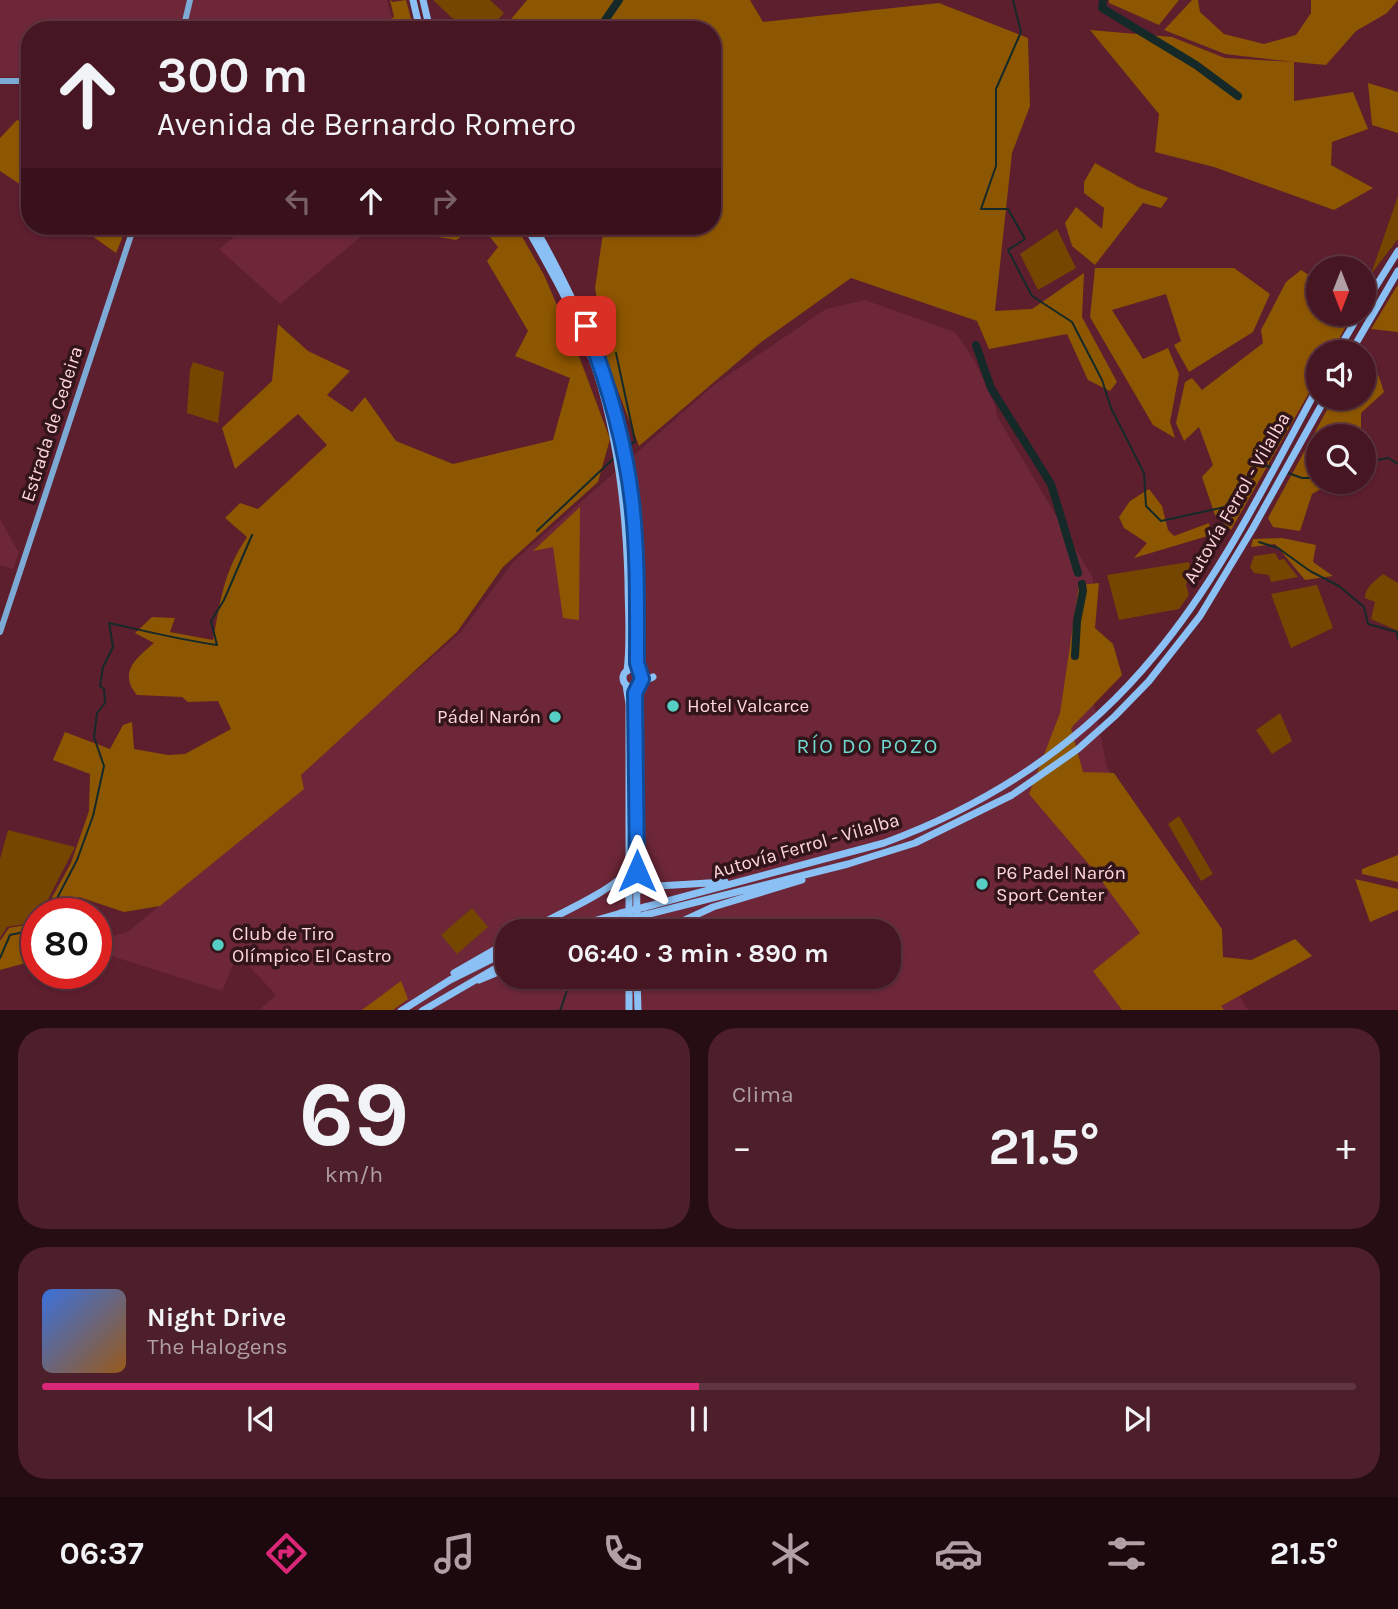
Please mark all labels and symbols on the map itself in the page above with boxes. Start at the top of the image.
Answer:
north arrow [1306,256,1376,326]
pin [556,296,616,356]
street label: Estrada de Cedeira [16,343,88,505]
street label: Autovía Ferrol - Vilalba [1179,409,1295,587]
place label: Hotel Valcarce [687,695,809,717]
marker: Hotel Valcarce [665,698,681,714]
place label: Pádel Narón [437,706,541,728]
marker: Pádel Narón [547,709,563,725]
district label: RÍO DO POZO [797,734,939,758]
street label: Autovía Ferrol - Vilalba [710,809,902,883]
position arrow [600,834,674,908]
place label: P6 Padel Narón Sport Center [996,862,1126,906]
marker: P6 Padel Narón Sport Center [974,876,990,892]
speed limit sign: 80 [21,898,112,989]
place label: Club de Tiro Olímpico El Castro [232,923,392,967]
marker: Club de Tiro Olímpico El Castro [210,937,226,953]

